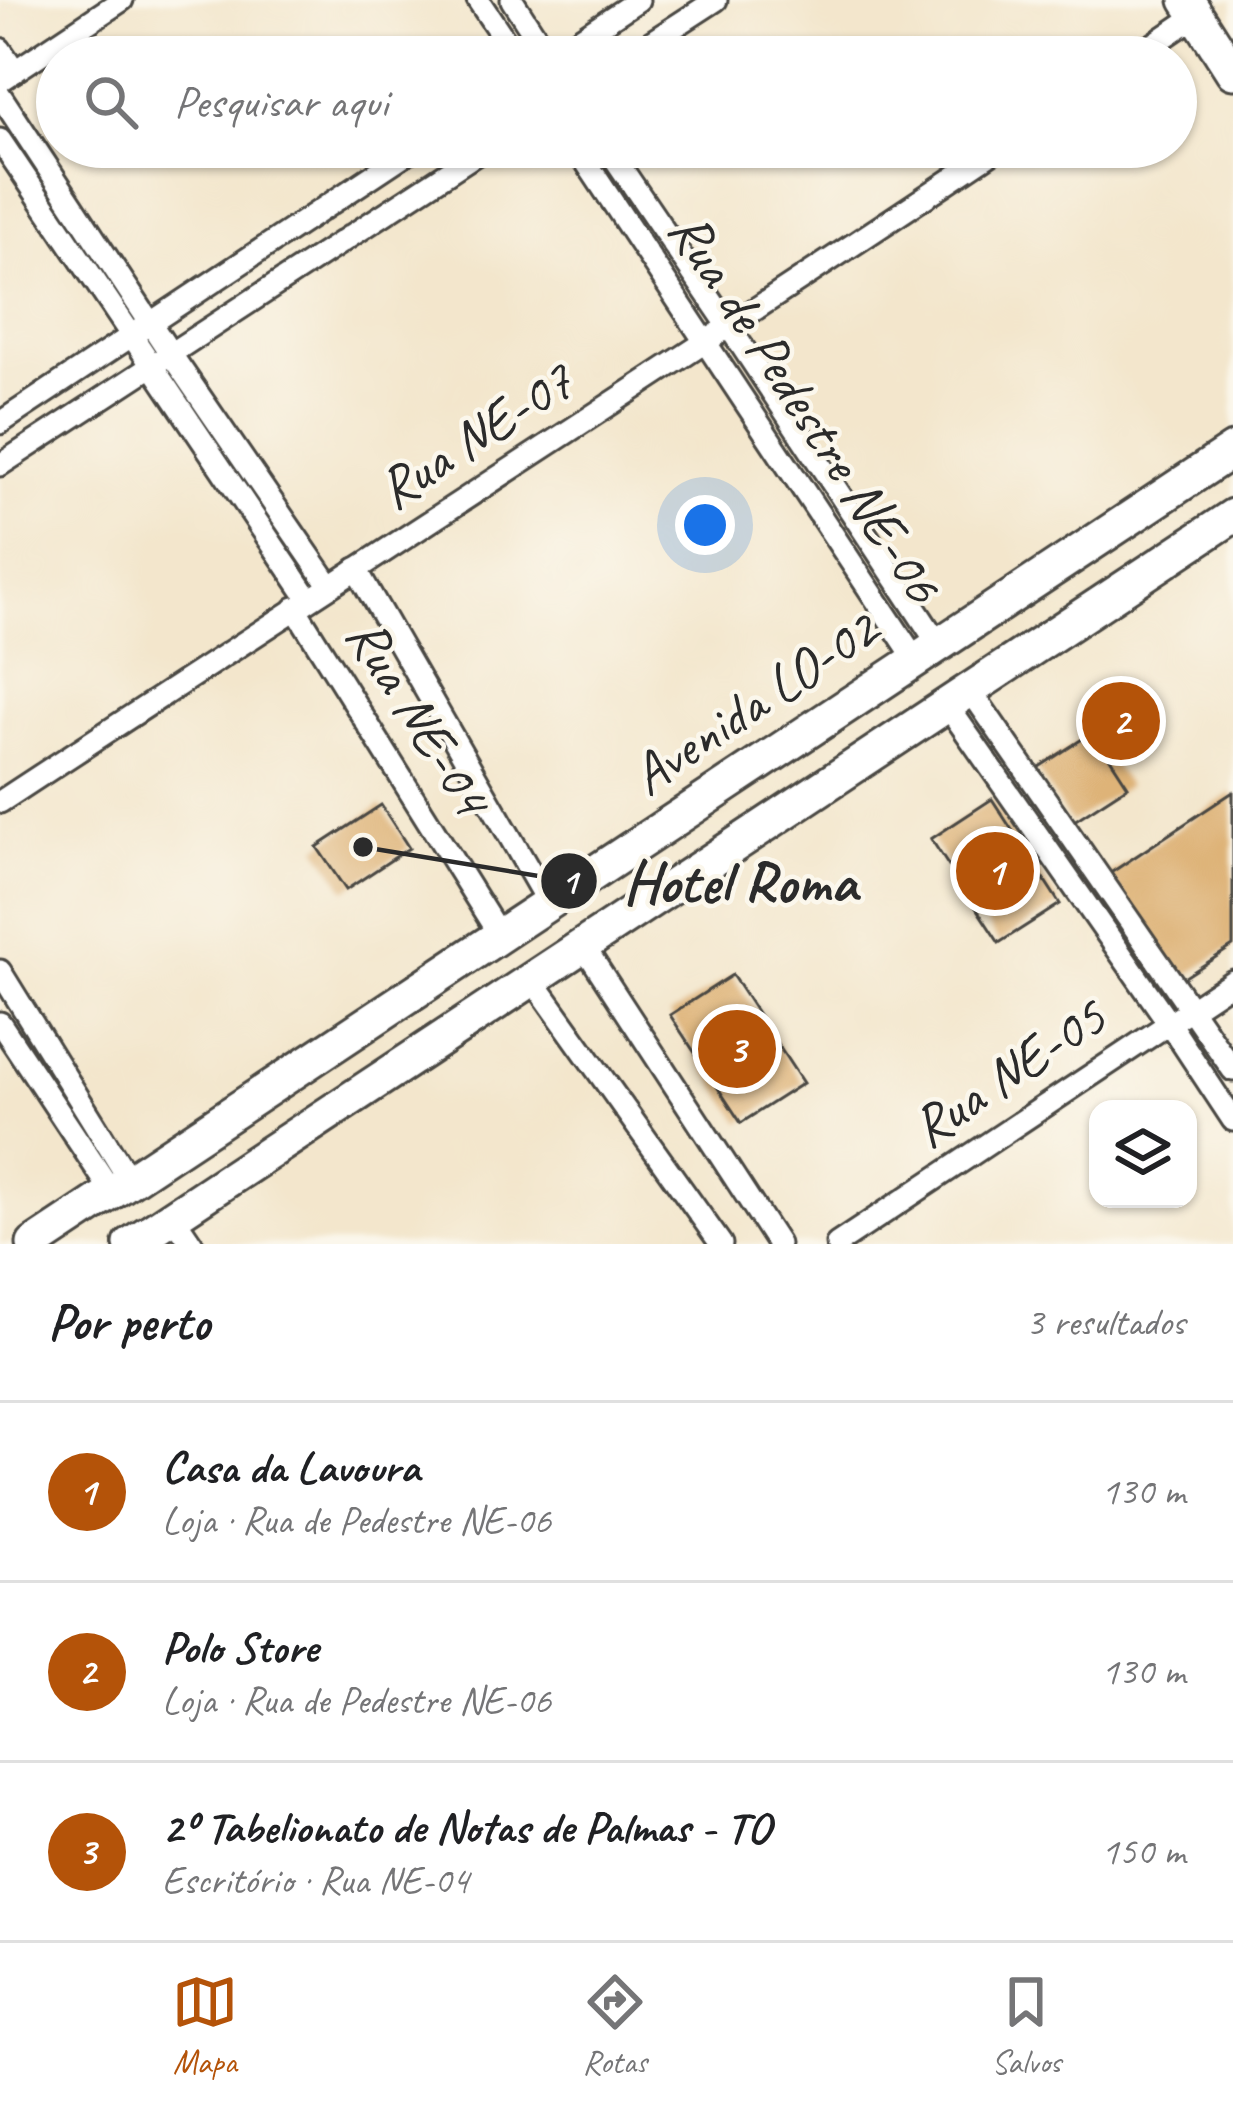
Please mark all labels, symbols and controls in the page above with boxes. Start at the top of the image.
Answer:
search box [36,36,1197,168]
icon: search [78,69,144,135]
text: Pesquisar aqui [174,74,388,131]
street label: Rua de Pedestre NE-06 [653,198,960,618]
street label: Rua NE-07 [364,343,589,525]
your location [675,495,735,555]
street label: Avenida LO-02 [617,591,895,811]
street label: Rua NE-04 [330,604,510,832]
pin: 2 [1082,676,1160,766]
pin: 1 [956,826,1034,916]
callout: Hotel Roma [539,833,881,929]
text: Hotel Roma [623,844,861,920]
text: 1 [561,858,581,904]
street label: Rua NE-05 [897,980,1121,1163]
pin: 3 [698,1004,776,1094]
map controls [1089,1100,1197,1208]
button: layers [1089,1100,1197,1208]
text: Por perto [48,1290,210,1354]
text: 3 resultados [1026,1298,1185,1347]
text: Casa da Lavoura [162,1439,420,1496]
text: 1 [78,1467,96,1516]
text: 130 m [1101,1467,1185,1516]
text: Loja · Rua de Pedestre NE-06 [162,1496,551,1545]
text: Polo Store [162,1619,318,1676]
text: 2 [78,1647,96,1696]
text: 130 m [1101,1647,1185,1696]
text: Loja · Rua de Pedestre NE-06 [162,1676,551,1725]
text: 2º Tabelionato de Notas de Palmas - TO [162,1799,770,1856]
text: 3 [78,1827,96,1876]
text: 150 m [1101,1827,1185,1876]
text: Escritório · Rua NE-04 [162,1856,469,1905]
tab: Mapa [172,1969,238,2083]
tab: Rotas [582,1969,648,2083]
tab: Salvos [992,1969,1061,2083]

